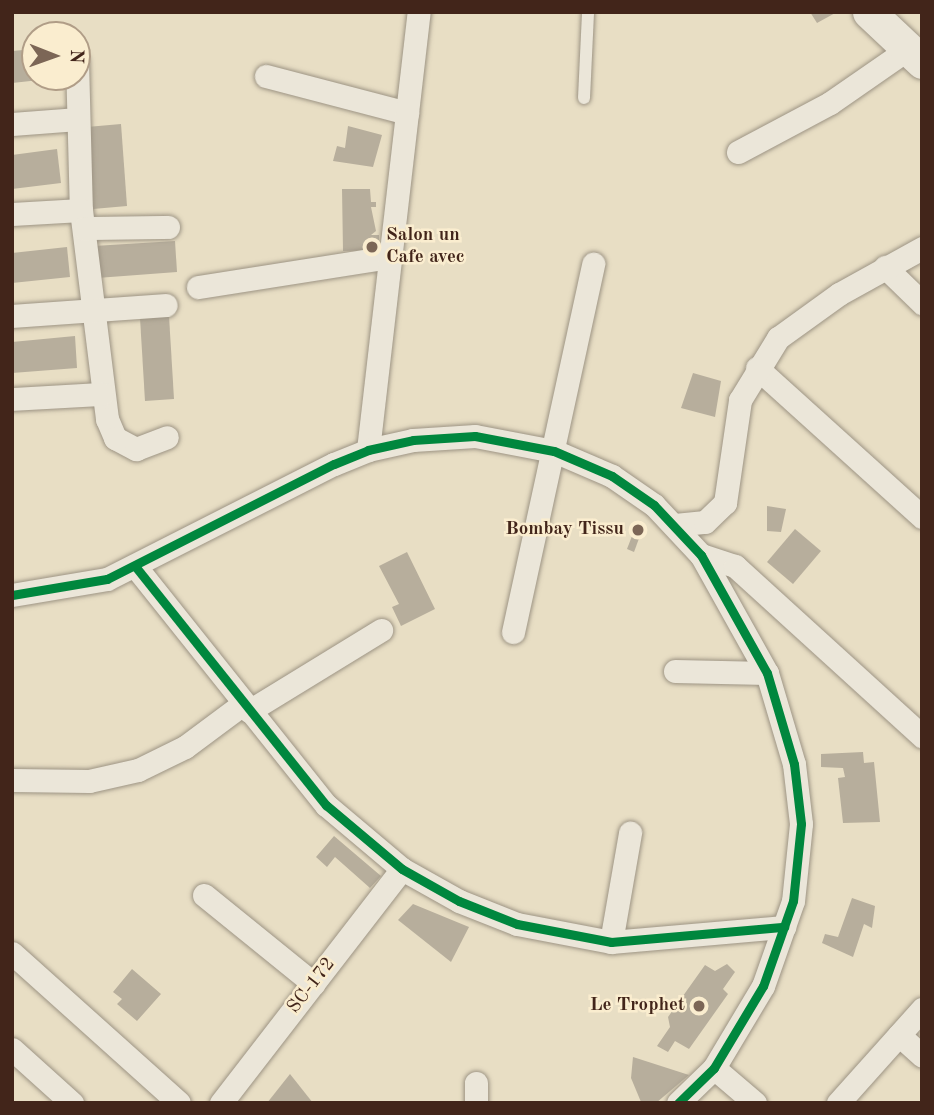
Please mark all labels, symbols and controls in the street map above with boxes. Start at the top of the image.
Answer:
north arrow [21,21,91,91]
text: N [66,49,85,64]
place label: Salon un Cafe avec [386,225,465,269]
marker: Salon un Cafe avec [364,239,380,255]
place label: Bombay Tissu [505,519,624,541]
marker: Bombay Tissu [630,522,646,538]
street label: SC-172 [283,954,341,1018]
place label: Le Trophet [590,995,685,1017]
marker: Le Trophet [691,998,707,1014]

